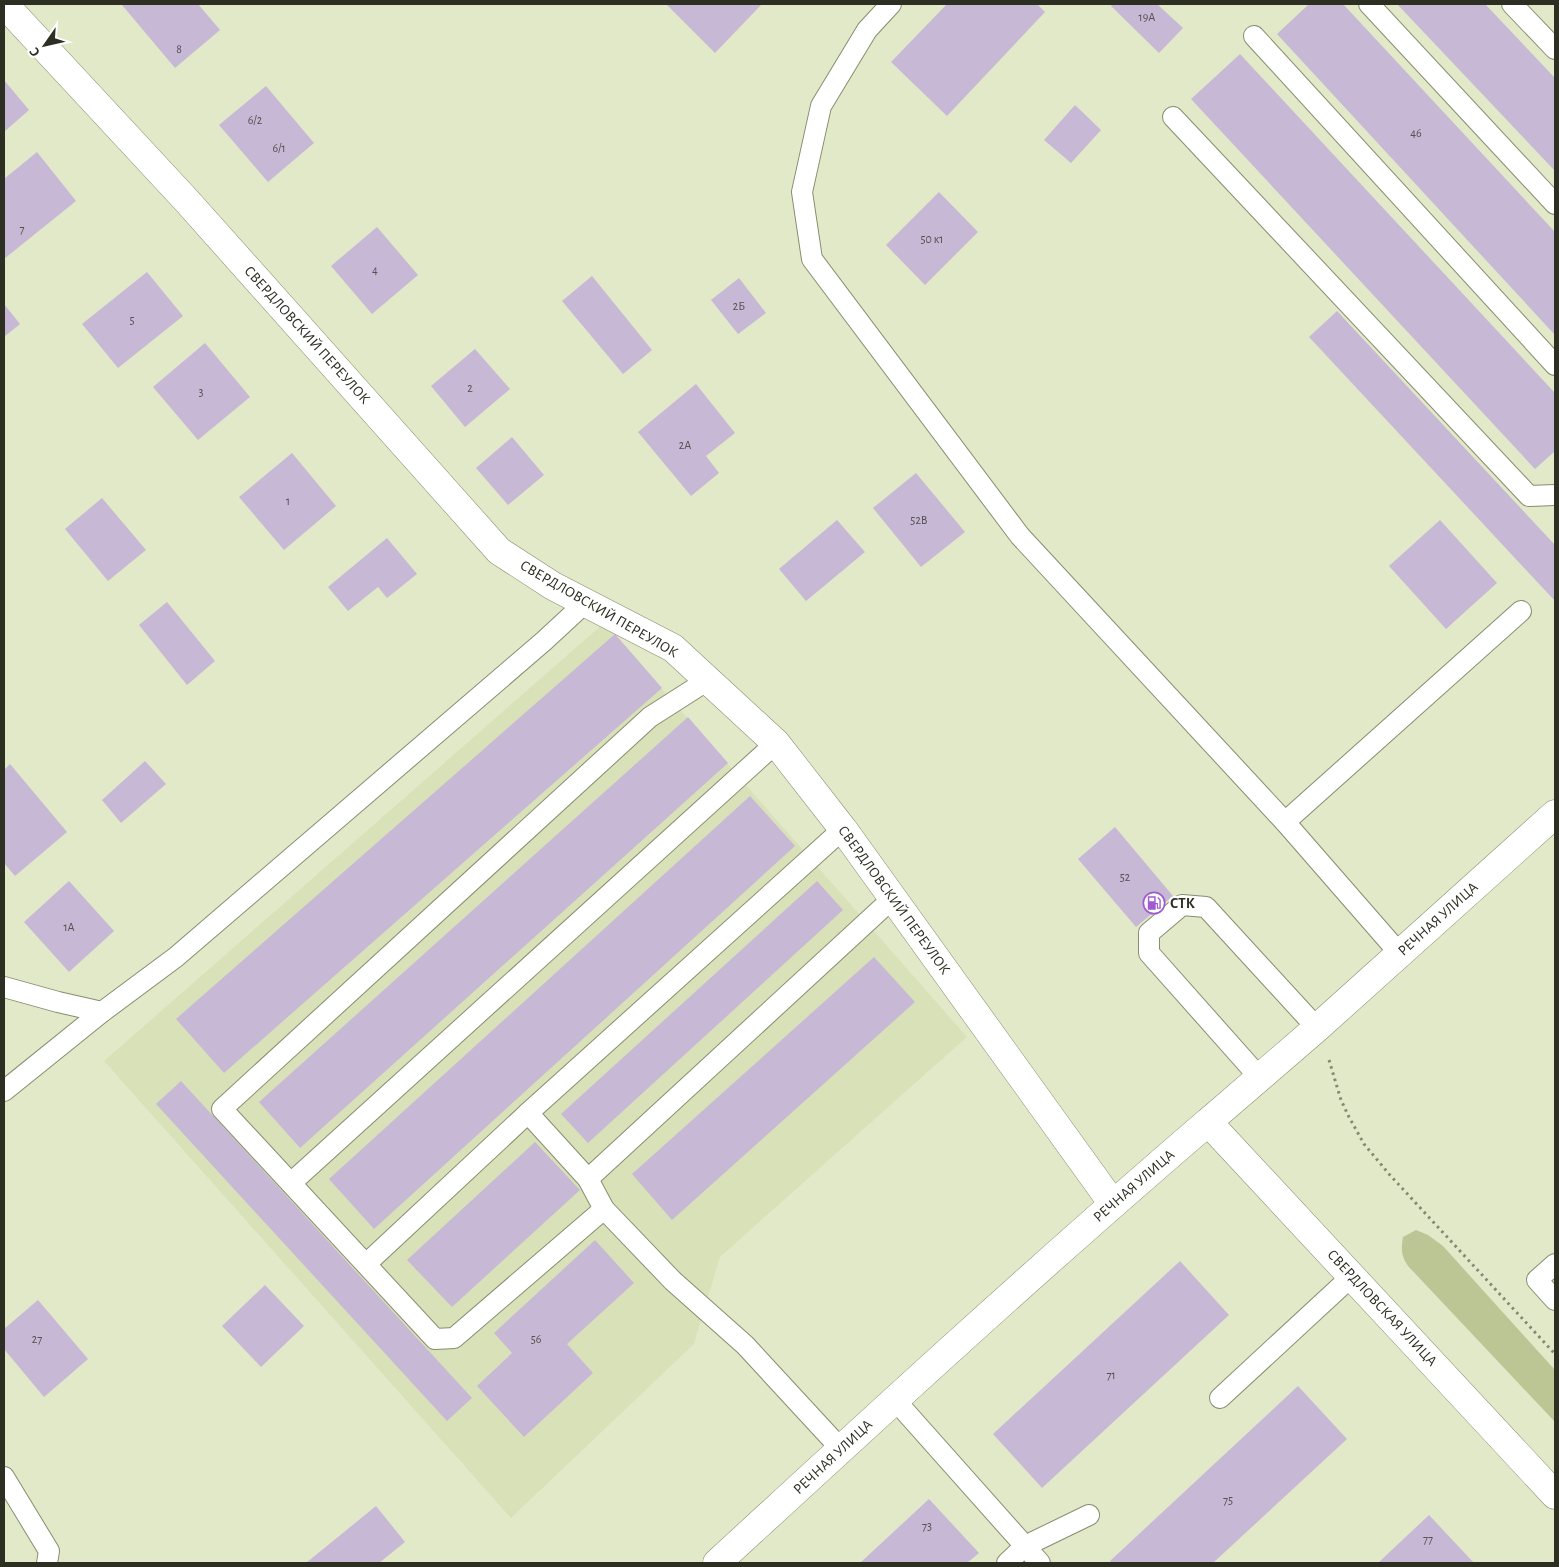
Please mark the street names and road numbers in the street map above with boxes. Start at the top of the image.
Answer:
street label: СВЕРДЛОВСКИЙ ПЕРЕУЛОК [241,263,373,407]
street label: СВЕРДЛОВСКИЙ ПЕРЕУЛОК [517,558,681,661]
street label: СВЕРДЛОВСКИЙ ПЕРЕУЛОК [835,823,953,977]
street label: РЕЧНАЯ УЛИЦА [1395,879,1481,959]
street label: РЕЧНАЯ УЛИЦА [1091,1147,1177,1225]
street label: СВЕРДЛОВСКАЯ УЛИЦА [1324,1247,1440,1369]
street label: РЕЧНАЯ УЛИЦА [791,1417,875,1497]

